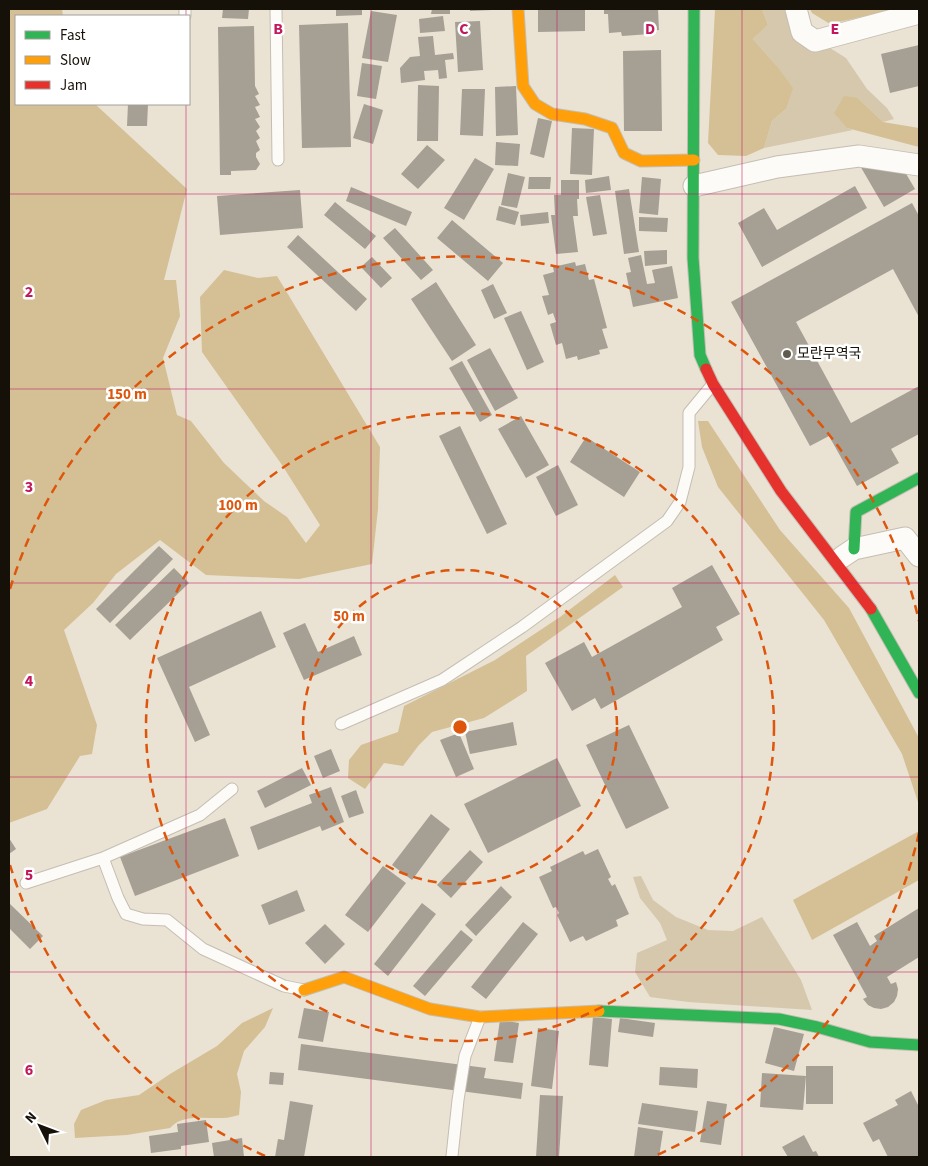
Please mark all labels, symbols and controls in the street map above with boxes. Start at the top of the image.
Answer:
legend [15,15,190,105]
text: B [273,18,283,40]
text: C [459,18,469,40]
text: D [645,18,655,40]
text: E [831,18,839,40]
text: Fast [60,25,86,46]
text: Slow [60,50,91,71]
text: Jam [60,75,87,96]
text: 2 [25,281,33,303]
place label: 모란무역국 [797,344,862,364]
marker: 모란무역국 [781,348,793,360]
text: 150 m [107,384,147,405]
text: 3 [25,476,33,498]
text: 100 m [218,495,258,516]
text: 50 m [333,606,365,627]
text: 4 [25,670,34,692]
centre of rings [451,718,469,736]
text: 5 [25,864,33,886]
text: 6 [25,1059,33,1081]
north arrow [15,1101,65,1151]
text: N [21,1108,42,1128]

